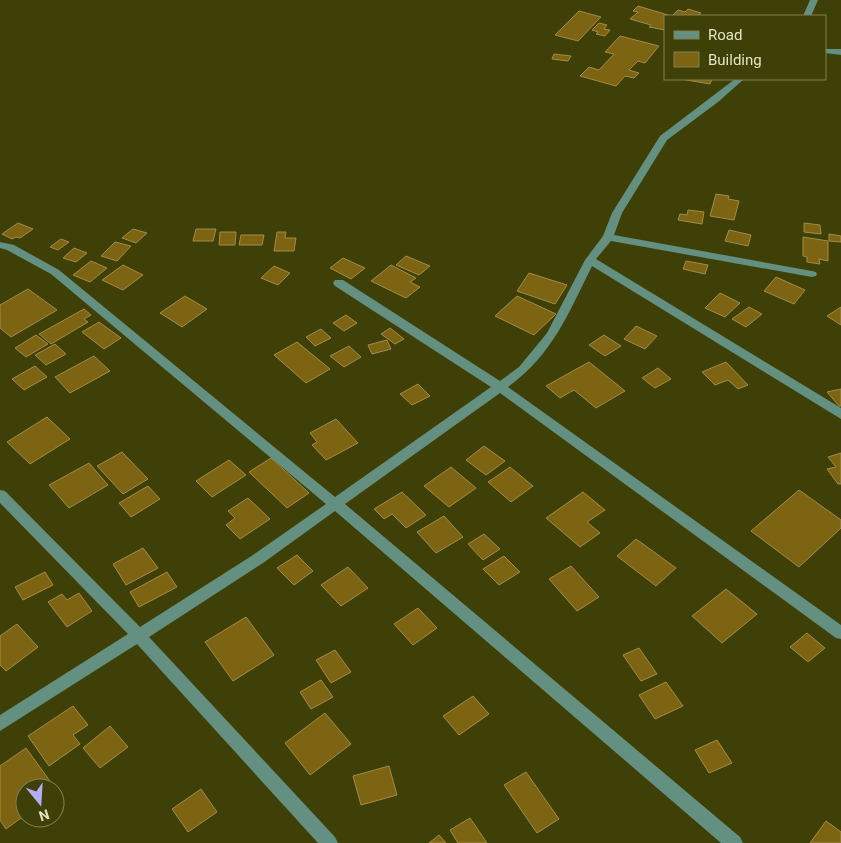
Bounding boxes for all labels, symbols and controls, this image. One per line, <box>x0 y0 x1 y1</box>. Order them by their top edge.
legend <box>664 15 826 80</box>
text: Road <box>708 26 742 44</box>
text: Building <box>708 51 762 69</box>
north arrow <box>15 778 65 828</box>
text: N <box>37 806 51 825</box>

